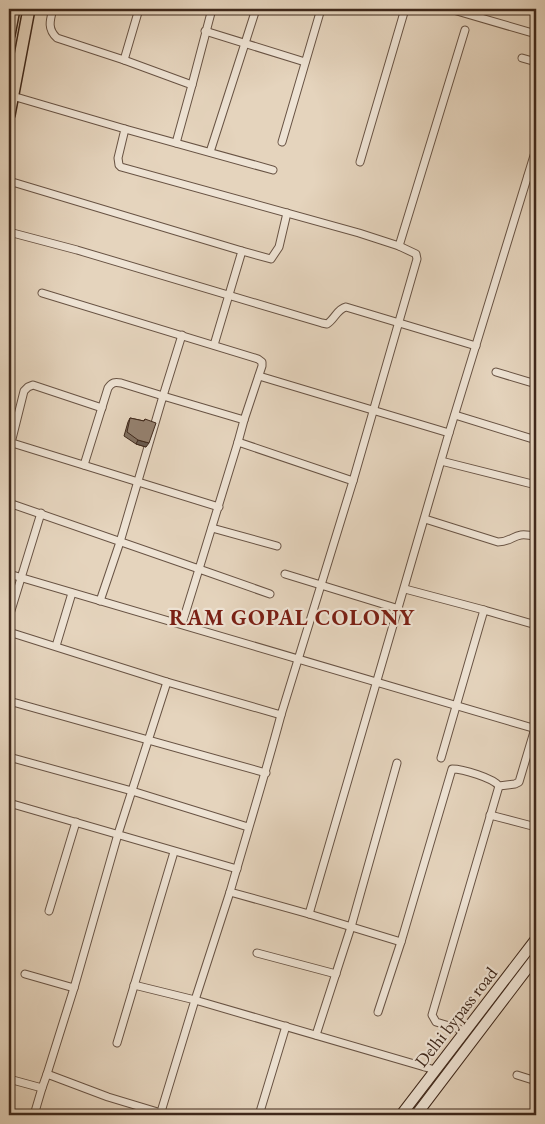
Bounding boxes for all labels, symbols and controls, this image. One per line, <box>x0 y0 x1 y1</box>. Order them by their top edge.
district label: RAM GOPAL COLONY <box>169 603 416 632</box>
street label: Delhi bypass road <box>409 961 503 1072</box>

